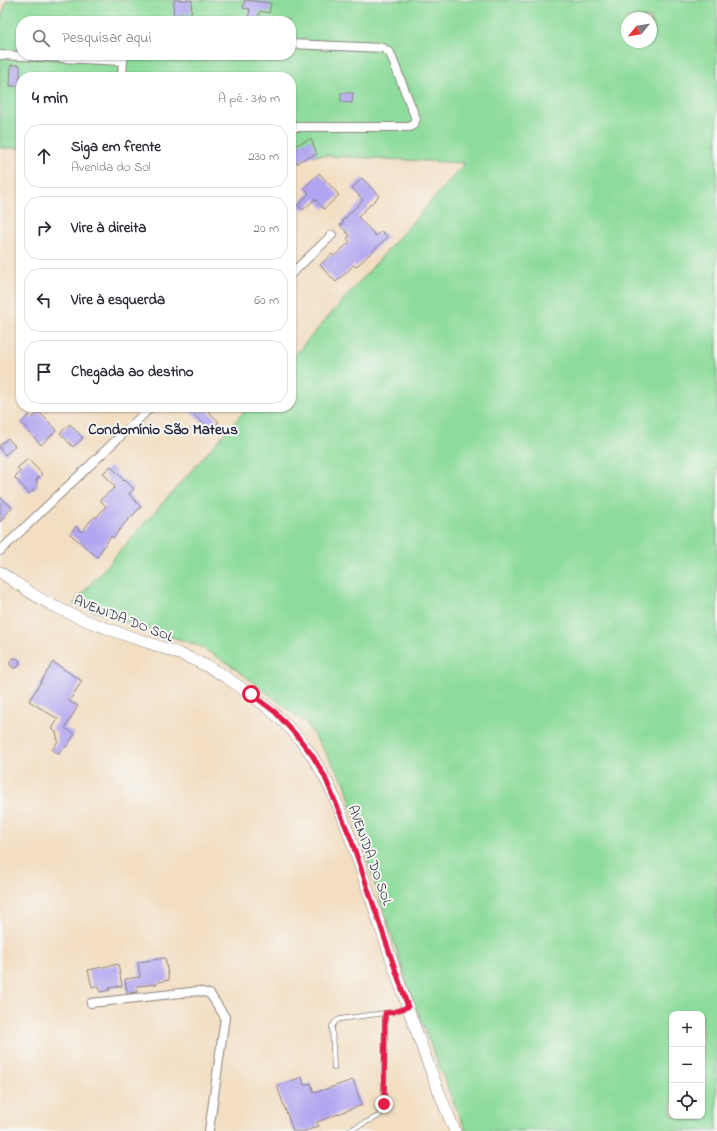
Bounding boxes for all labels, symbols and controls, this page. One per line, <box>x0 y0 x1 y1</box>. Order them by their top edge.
north arrow <box>621 12 657 48</box>
search box <box>16 16 296 60</box>
icon: search <box>30 27 52 49</box>
text: Pesquisar aqui <box>62 27 151 49</box>
text: 4 min <box>32 86 68 111</box>
text: A pé · 310 m <box>218 89 280 108</box>
text: Siga em frente <box>71 136 161 158</box>
icon: ahead <box>33 145 55 167</box>
text: 230 m <box>248 147 279 166</box>
text: Avenida do Sol <box>71 158 151 177</box>
icon: right <box>33 217 55 239</box>
text: Vire à direita <box>71 217 146 239</box>
text: 20 m <box>254 219 279 238</box>
icon: left <box>33 289 55 311</box>
text: Vire à esquerda <box>71 289 165 311</box>
text: 60 m <box>254 291 279 310</box>
icon: arrive <box>33 361 55 383</box>
text: Chegada ao destino <box>71 361 194 383</box>
district label: Condomínio São Mateus <box>88 419 238 441</box>
street label: AVENIDA DO SOL <box>71 591 177 648</box>
route start <box>242 685 260 703</box>
street label: AVENIDA DO SOL <box>342 803 398 909</box>
map controls <box>669 1011 705 1119</box>
button: + <box>669 1011 705 1047</box>
button: − <box>669 1047 705 1083</box>
button: locate <box>669 1083 705 1119</box>
route end <box>375 1095 393 1113</box>

